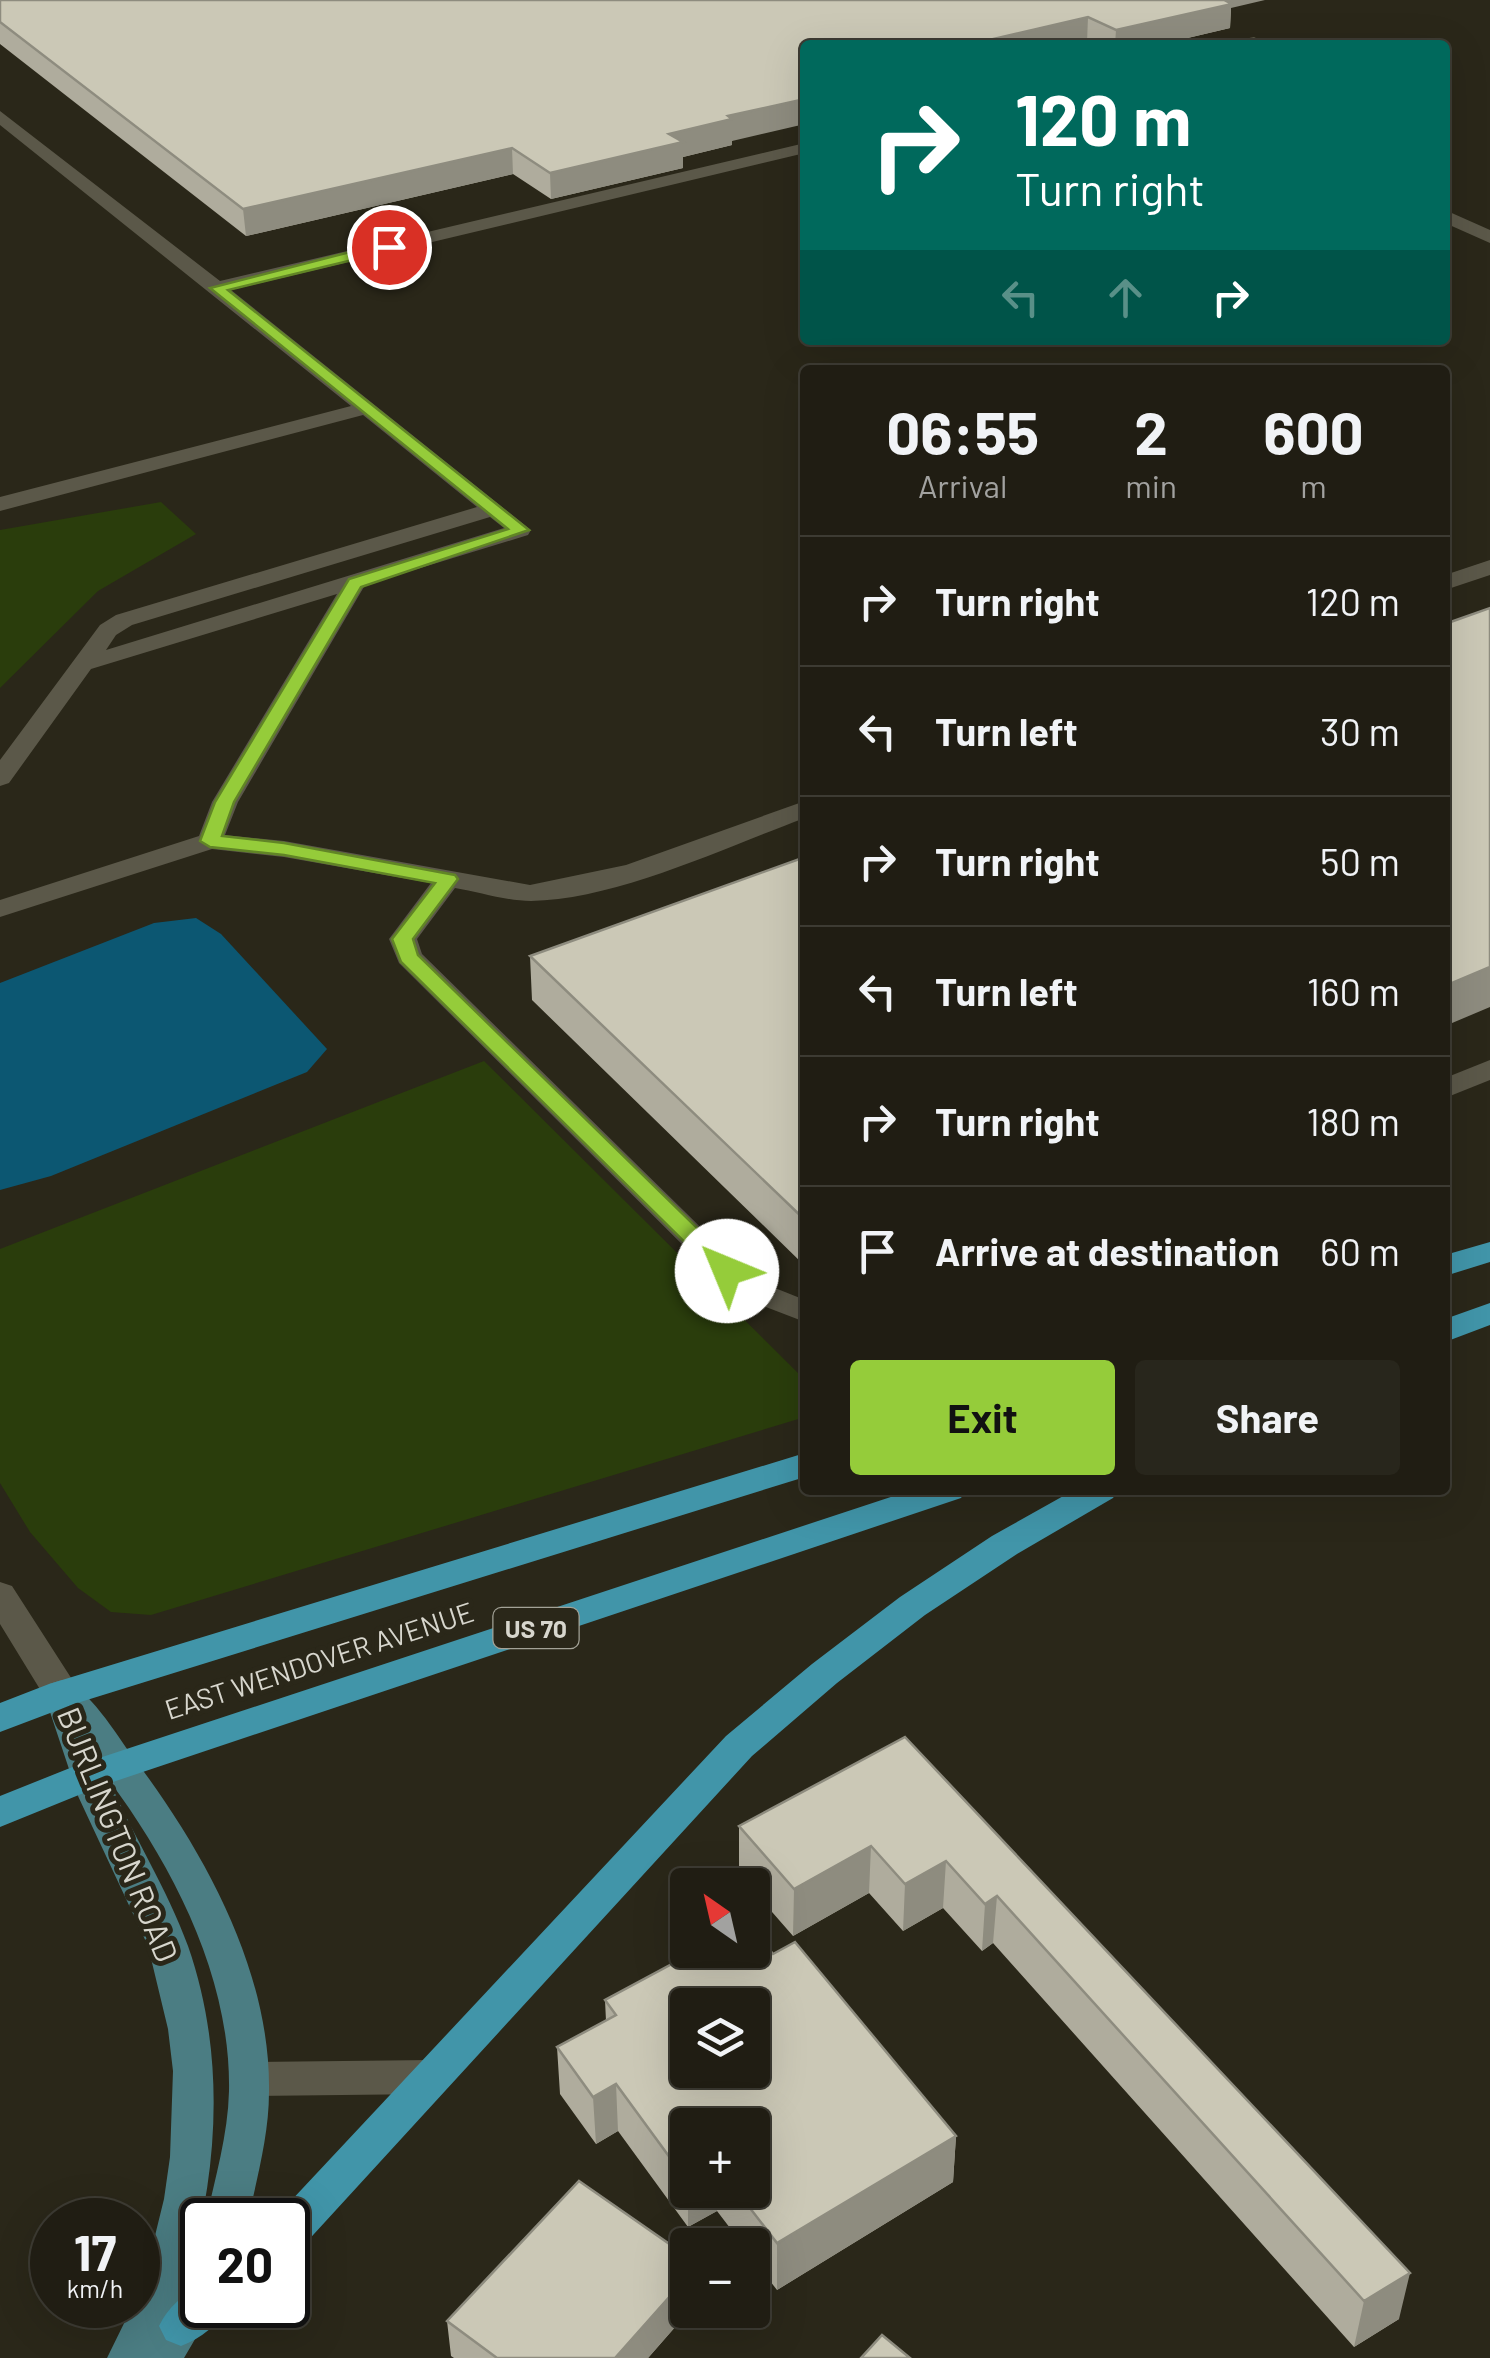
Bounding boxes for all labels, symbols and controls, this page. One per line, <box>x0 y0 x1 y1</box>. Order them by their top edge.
text: 120 m <box>1015 76 1191 160</box>
icon: right <box>850 80 980 210</box>
text: Turn right <box>1015 161 1205 215</box>
pin <box>347 205 432 290</box>
icon: arrive <box>362 220 417 275</box>
icon: left <box>993 270 1048 325</box>
icon: ahead <box>1098 270 1153 325</box>
icon: right <box>1203 270 1258 325</box>
text: 06:55 <box>886 395 1039 467</box>
text: 2 <box>1134 395 1168 467</box>
text: 600 <box>1263 395 1364 467</box>
text: Arrival <box>918 466 1007 504</box>
text: min <box>1125 466 1177 504</box>
text: m <box>1300 466 1327 504</box>
icon: right <box>850 574 905 629</box>
text: Turn right <box>935 578 1100 624</box>
text: 120 m <box>1306 578 1400 624</box>
icon: left <box>850 704 905 759</box>
text: Turn left <box>935 708 1078 754</box>
text: 30 m <box>1320 708 1400 754</box>
icon: right <box>850 834 905 889</box>
text: Turn right <box>935 838 1100 884</box>
text: 50 m <box>1320 838 1400 884</box>
icon: left <box>850 964 905 1019</box>
text: Turn left <box>935 968 1078 1014</box>
text: 160 m <box>1307 968 1400 1014</box>
icon: right <box>850 1094 905 1149</box>
text: Turn right <box>935 1098 1100 1144</box>
text: 180 m <box>1306 1098 1400 1144</box>
position arrow <box>675 1219 779 1323</box>
icon: arrive <box>850 1224 905 1279</box>
text: Arrive at destination <box>935 1228 1280 1274</box>
text: 60 m <box>1320 1228 1400 1274</box>
button: Exit <box>850 1360 1115 1475</box>
button: Share <box>1135 1360 1400 1475</box>
street label: EAST WENDOVER AVENUE <box>160 1594 478 1726</box>
road number: US 70 <box>494 1608 578 1648</box>
street label: BURLINGTON ROAD <box>51 1701 187 1967</box>
north arrow <box>670 1868 770 1968</box>
map controls <box>670 1868 770 2328</box>
button: layers <box>670 1988 770 2088</box>
button: + <box>670 2108 770 2208</box>
speed limit sign: 20 <box>180 2198 310 2328</box>
text: 17 <box>74 2221 116 2281</box>
button: − <box>670 2228 770 2328</box>
text: km/h <box>67 2273 123 2303</box>

